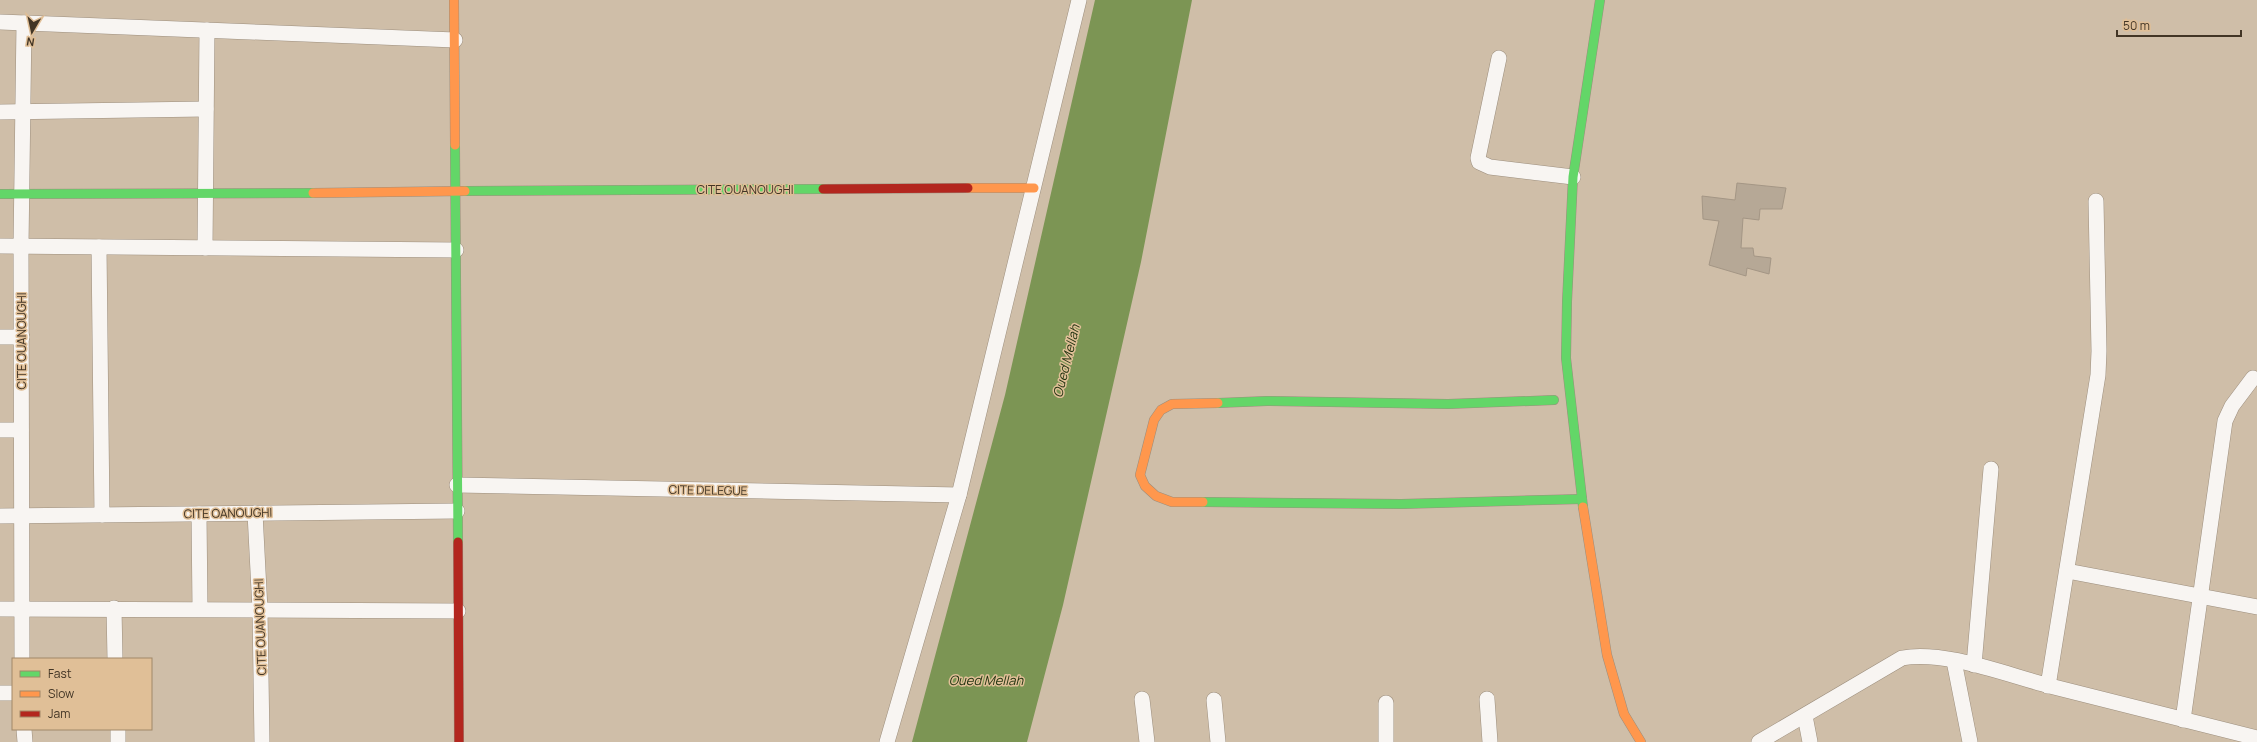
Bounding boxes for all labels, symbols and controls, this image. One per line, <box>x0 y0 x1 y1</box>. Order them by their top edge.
north arrow <box>12 12 52 52</box>
scale bar <box>2117 12 2241 38</box>
text: 50 m <box>2123 17 2150 34</box>
text: N <box>25 34 35 50</box>
street label: CITE OUANOUGHI <box>697 181 793 198</box>
street label: CITE OUANOUGHI <box>13 293 30 389</box>
water label: Oued Mellah <box>1048 321 1084 399</box>
street label: CITE DELEGUE <box>668 481 748 499</box>
street label: CITE OANOUGHI <box>184 504 272 522</box>
street label: CITE OUANOUGHI <box>250 578 270 676</box>
legend <box>12 658 152 730</box>
text: Fast <box>48 665 72 682</box>
water label: Oued Mellah <box>949 671 1025 689</box>
text: Slow <box>48 685 74 702</box>
text: Jam <box>48 705 70 722</box>

